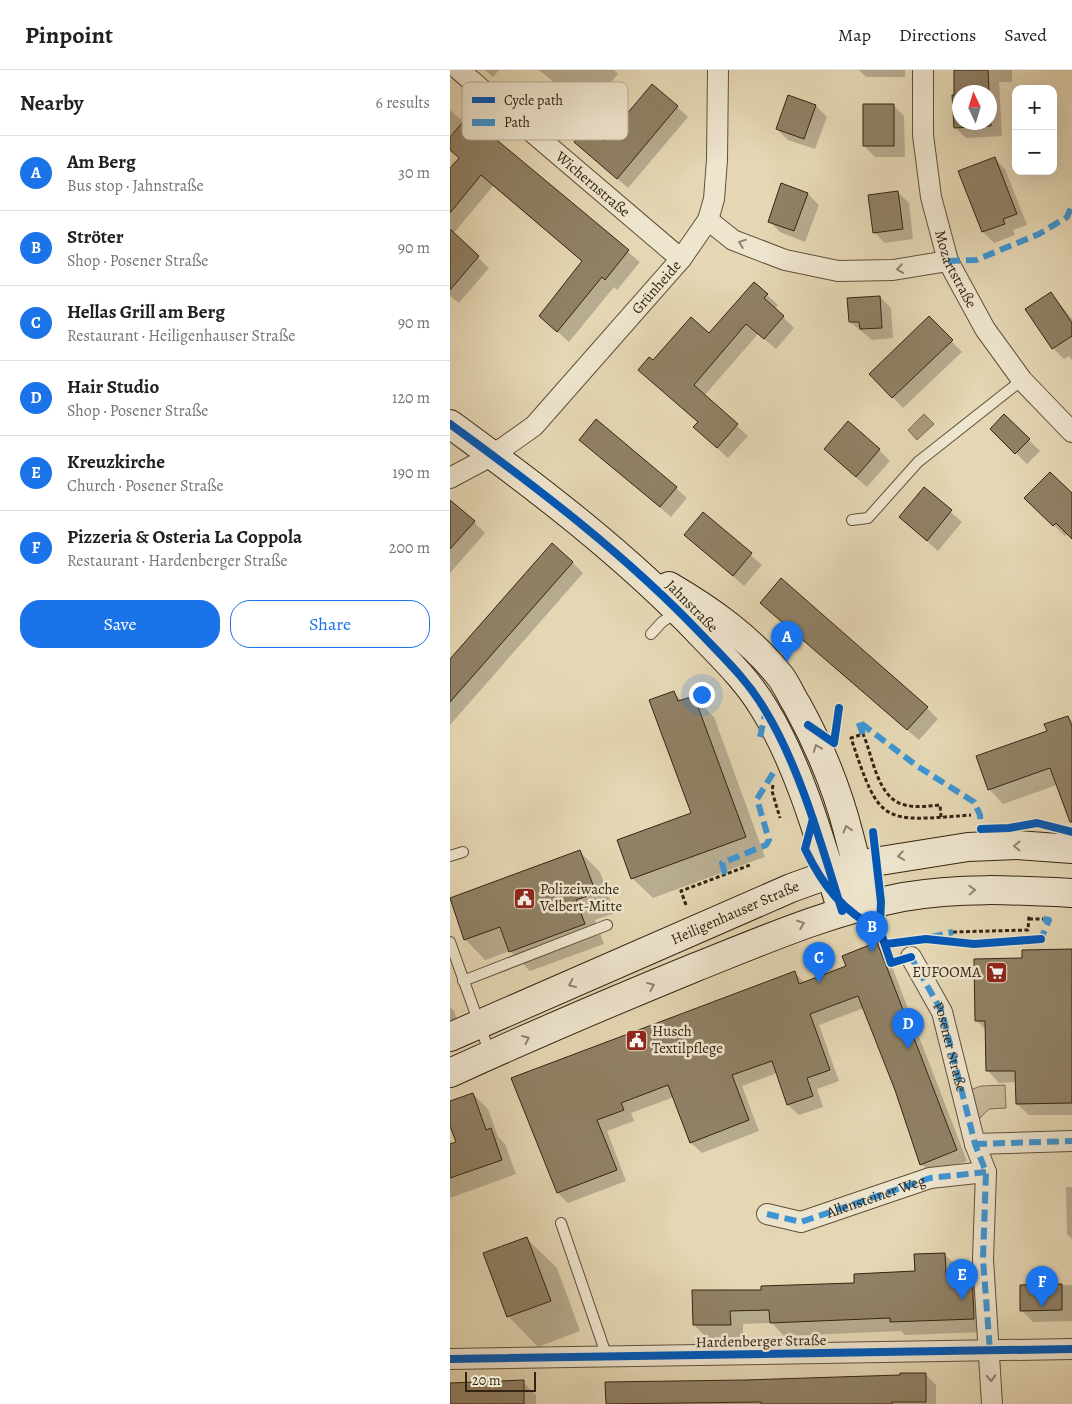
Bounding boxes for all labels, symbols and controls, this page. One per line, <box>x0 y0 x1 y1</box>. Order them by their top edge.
text: Pinpoint <box>25 19 113 51</box>
text: Map <box>838 23 871 47</box>
text: Directions <box>899 23 976 47</box>
text: Saved <box>1004 23 1047 47</box>
legend <box>462 82 628 140</box>
north arrow <box>952 85 997 130</box>
map controls <box>1012 85 1057 175</box>
button: + <box>1012 85 1057 130</box>
text: Nearby <box>20 89 83 117</box>
text: Cycle path <box>504 91 564 110</box>
text: 6 results <box>376 92 430 114</box>
text: Path <box>504 113 531 132</box>
button: − <box>1012 130 1057 175</box>
street label: Wichernstraße <box>551 146 635 222</box>
text: Am Berg <box>67 149 136 175</box>
text: A <box>31 162 41 184</box>
text: 30 m <box>398 162 430 184</box>
text: Bus stop · Jahnstraße <box>67 175 204 197</box>
text: Ströter <box>67 224 124 250</box>
street label: Mozartstraße <box>930 228 982 312</box>
text: B <box>31 237 41 259</box>
text: 90 m <box>398 237 430 259</box>
one-way arrow <box>738 239 747 249</box>
text: Shop · Posener Straße <box>67 250 209 272</box>
street label: Grünheide <box>627 256 686 318</box>
one-way arrow <box>896 263 905 273</box>
text: Hellas Grill am Berg <box>67 299 225 325</box>
text: C <box>31 312 41 334</box>
text: 90 m <box>398 312 430 334</box>
text: Restaurant · Heiligenhauser Straße <box>67 325 295 347</box>
text: Hair Studio <box>67 374 159 400</box>
text: D <box>30 387 42 409</box>
text: 120 m <box>392 387 430 409</box>
text: Shop · Posener Straße <box>67 400 209 422</box>
text: Kreuzkirche <box>67 449 165 475</box>
text: E <box>31 462 41 484</box>
text: 190 m <box>392 462 430 484</box>
text: Church · Posener Straße <box>67 475 224 497</box>
text: Pizzeria & Osteria La Coppola <box>67 524 302 550</box>
text: F <box>32 537 40 559</box>
text: 200 m <box>389 537 430 559</box>
text: Restaurant · Hardenberger Straße <box>67 550 288 572</box>
street label: Jahnstraße <box>661 575 723 637</box>
button: Save <box>20 600 220 648</box>
button: Share <box>230 600 430 648</box>
pin: A <box>771 621 803 662</box>
your location <box>689 682 715 708</box>
one-way arrow <box>813 744 823 753</box>
one-way arrow <box>842 825 852 833</box>
one-way arrow <box>1013 841 1020 851</box>
one-way arrow <box>897 851 905 861</box>
street label: Heiligenhauser Straße <box>668 876 802 949</box>
place label: Polizeiwache Velbert-Mitte <box>539 879 622 916</box>
one-way arrow <box>968 885 976 896</box>
public building icon: Polizeiwache Velbert-Mitte <box>512 886 536 910</box>
pin: B <box>856 911 888 952</box>
one-way arrow <box>797 920 805 930</box>
pin: C <box>803 942 835 983</box>
supermarket icon: EUFOOMA <box>985 960 1009 984</box>
place label: EUFOOMA <box>912 962 981 982</box>
one-way arrow <box>569 978 577 988</box>
one-way arrow <box>646 981 655 992</box>
street label: Posener Straße <box>928 998 972 1094</box>
pin: D <box>892 1008 924 1049</box>
place label: Husch Textilpflege <box>652 1021 723 1058</box>
public building icon: Husch Textilpflege <box>624 1028 648 1052</box>
one-way arrow <box>521 1034 530 1045</box>
street label: Allensteiner Weg <box>823 1170 928 1223</box>
pin: E <box>946 1259 978 1300</box>
pin: F <box>1026 1266 1058 1307</box>
street label: Hardenberger Straße <box>695 1330 827 1352</box>
scale bar <box>465 1369 536 1392</box>
text: 20 m <box>472 1371 501 1390</box>
one-way arrow <box>985 1374 996 1382</box>

